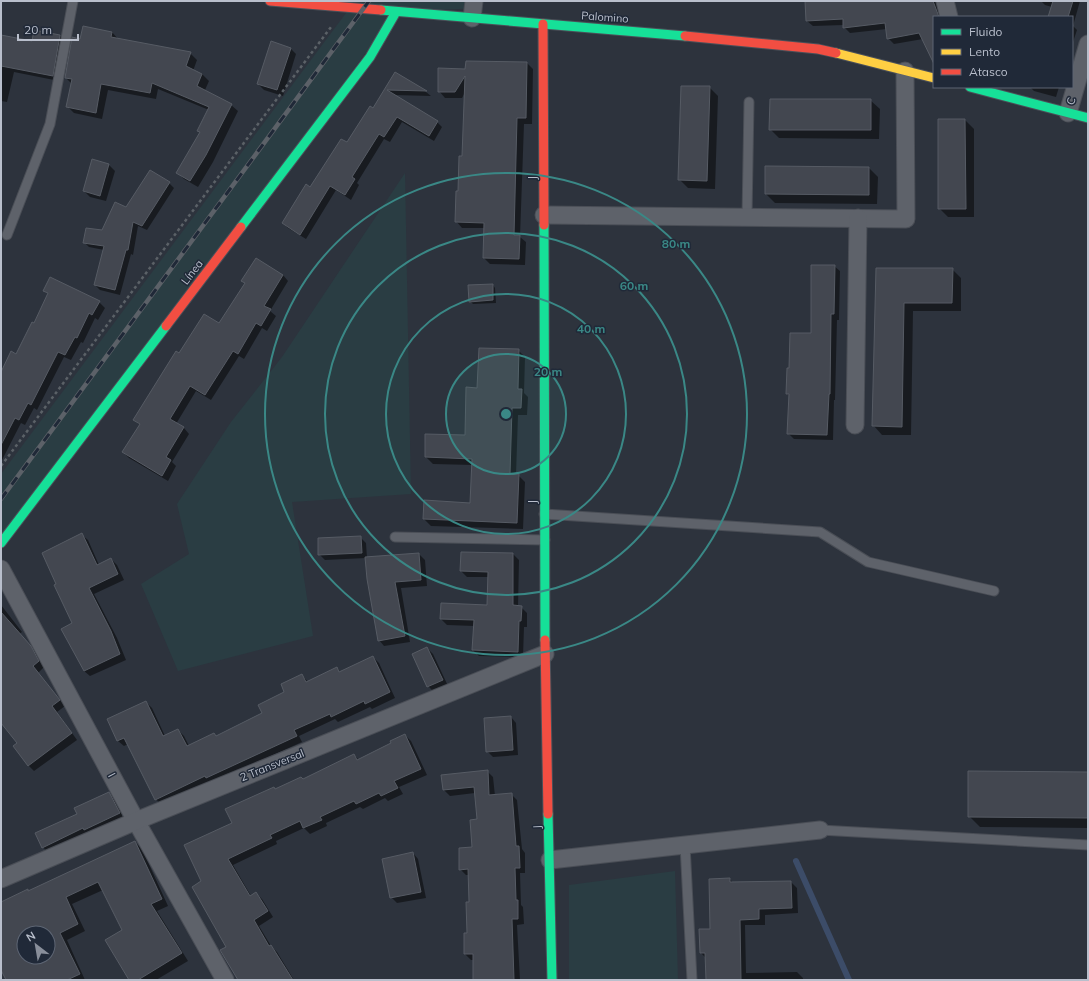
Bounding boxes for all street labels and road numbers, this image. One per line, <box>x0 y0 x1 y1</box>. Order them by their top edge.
street label: Palomino <box>581 8 629 26</box>
street label: C <box>1063 95 1079 107</box>
street label: J <box>525 176 539 180</box>
street label: Línea <box>178 257 206 287</box>
street label: J <box>525 500 539 504</box>
street label: 2 Transversal <box>238 746 306 784</box>
street label: I <box>105 770 119 780</box>
street label: J <box>530 825 544 829</box>

